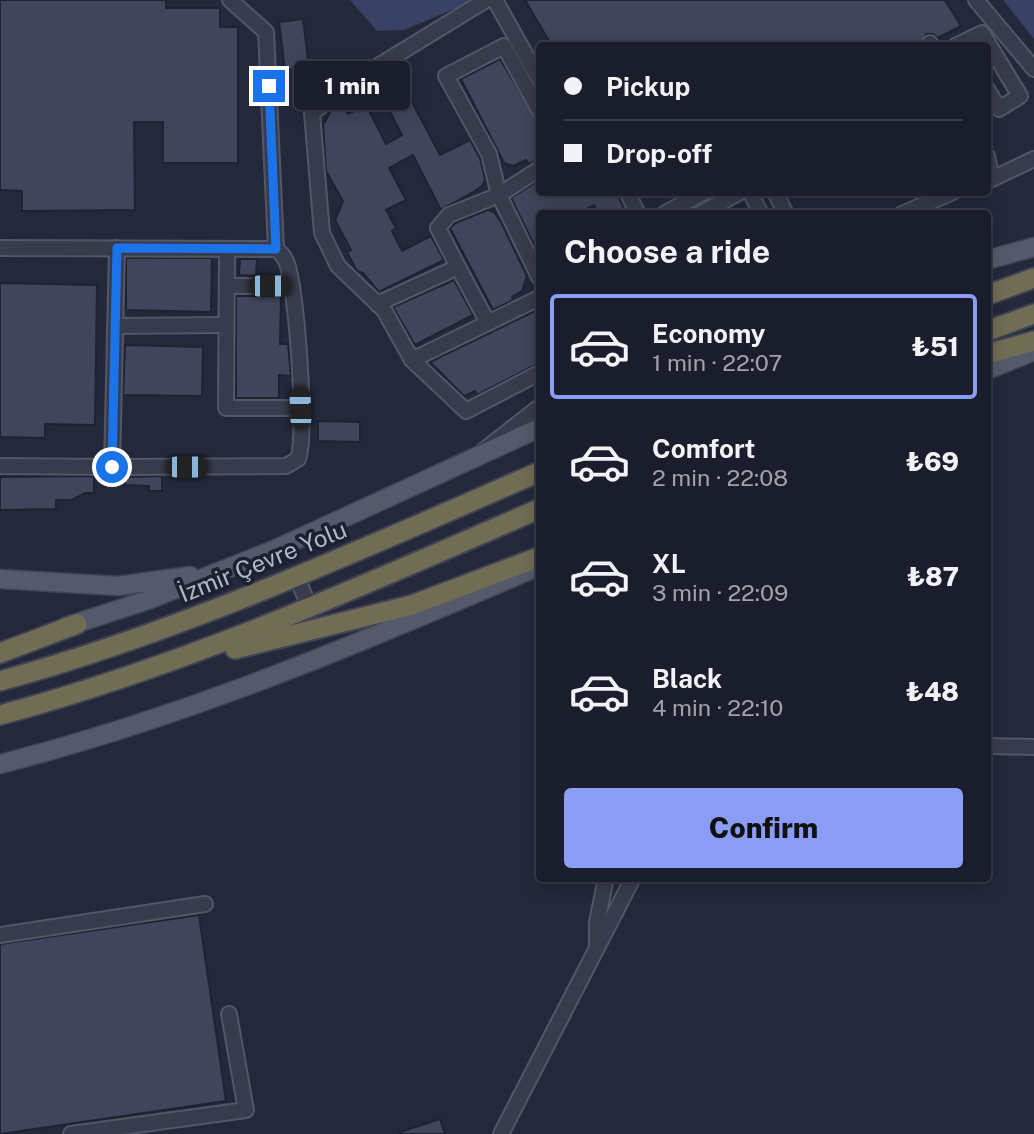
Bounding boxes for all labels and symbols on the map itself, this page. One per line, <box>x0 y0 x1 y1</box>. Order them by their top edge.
callout: 1 min <box>294 62 409 110</box>
route end <box>253 70 285 102</box>
car <box>250 276 292 297</box>
car <box>289 387 312 429</box>
route start <box>96 451 128 483</box>
car <box>167 457 209 478</box>
street label: İzmir Çevre Yolu <box>175 515 351 607</box>

